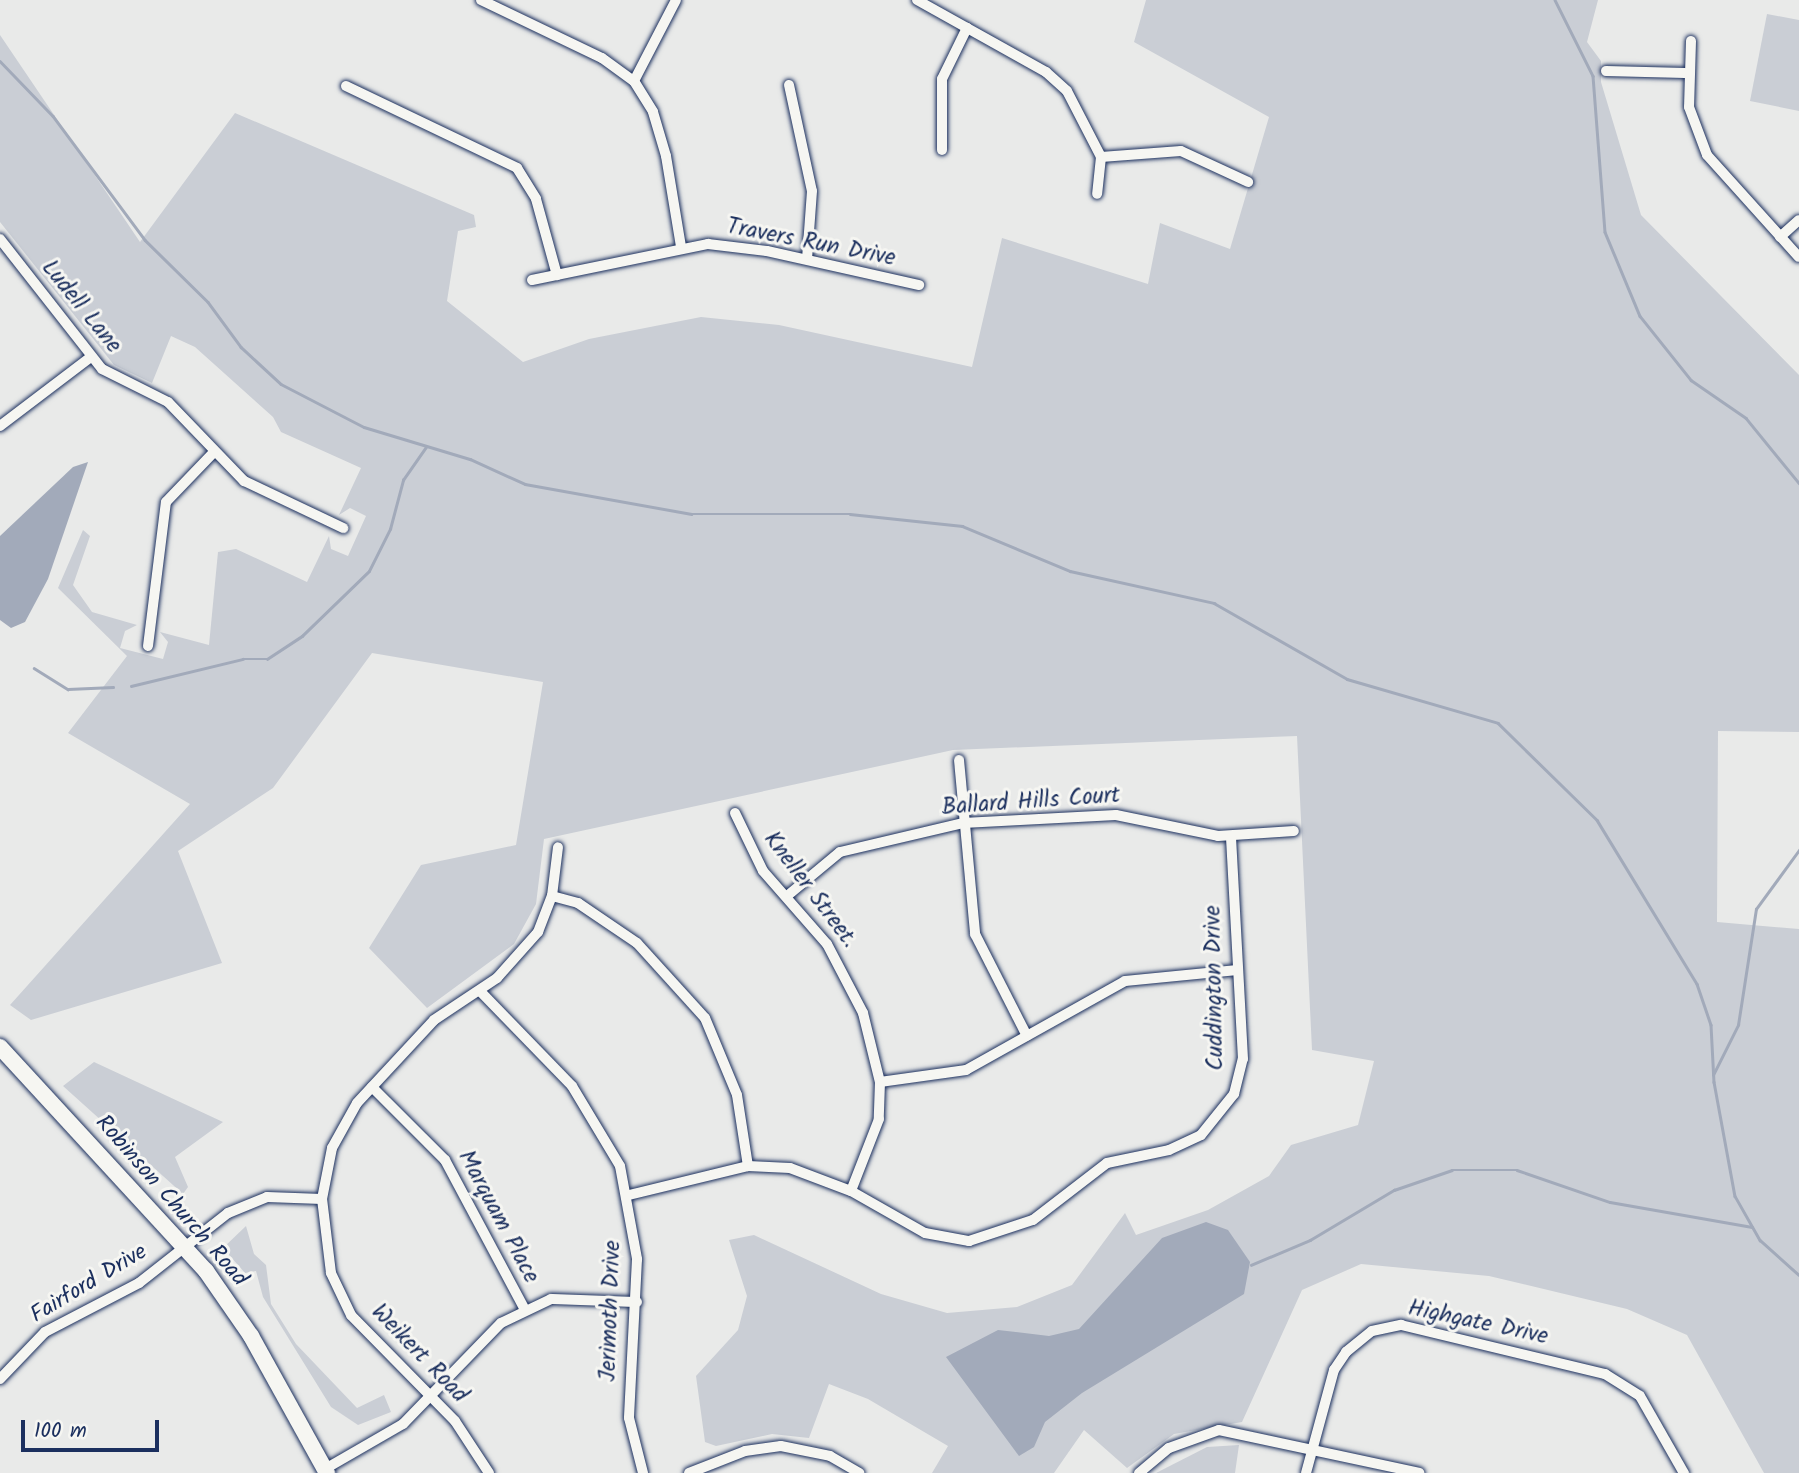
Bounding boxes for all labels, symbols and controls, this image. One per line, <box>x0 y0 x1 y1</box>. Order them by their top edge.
street label: Travers Run Drive <box>724 213 898 273</box>
street label: Ludell Lane <box>35 255 127 359</box>
street label: Ballard Hills Court <box>941 782 1121 822</box>
street label: Kneller Street. <box>757 826 863 954</box>
street label: Cuddington Drive <box>1200 905 1230 1071</box>
street label: Robinson Church Road <box>89 1110 253 1292</box>
street label: Marquam Place <box>451 1146 545 1288</box>
street label: Fairford Drive <box>26 1238 152 1330</box>
street label: Jerimoth Drive <box>595 1240 627 1382</box>
street label: Highgate Drive <box>1406 1295 1550 1351</box>
street label: Weikert Road <box>365 1299 473 1409</box>
scale bar <box>24 1406 163 1450</box>
text: 100 m <box>34 1415 87 1448</box>

